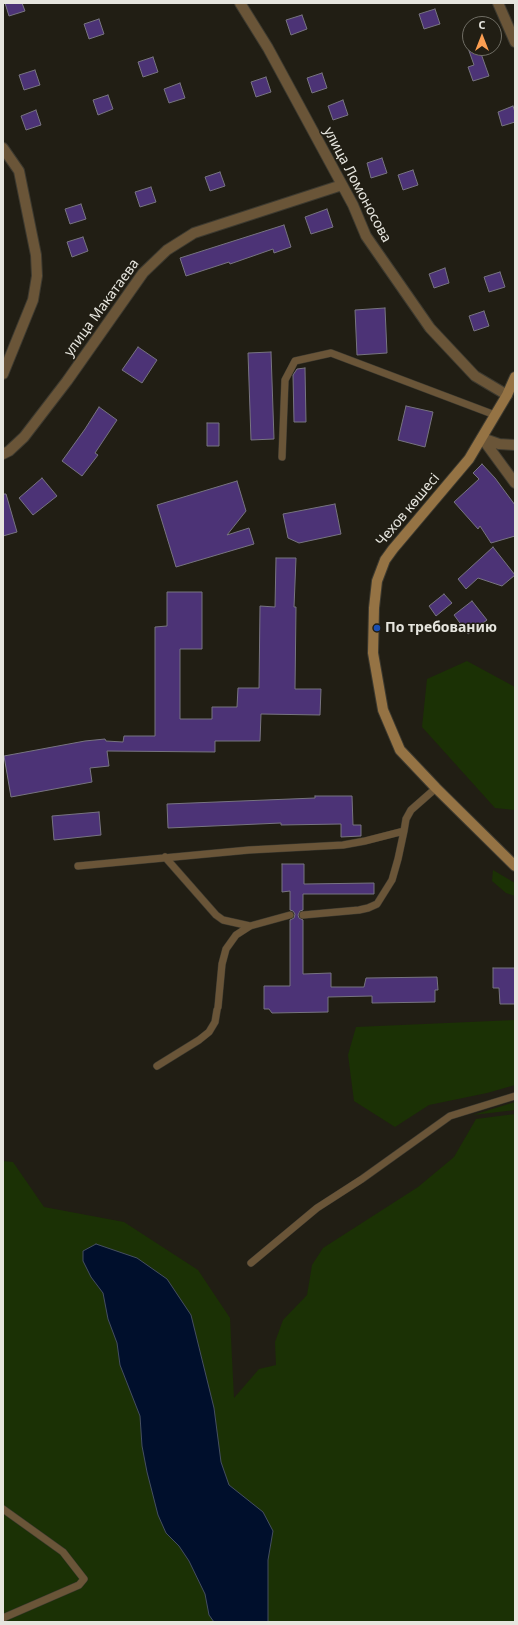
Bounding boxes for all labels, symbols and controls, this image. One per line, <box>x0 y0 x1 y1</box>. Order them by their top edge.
north arrow <box>462 16 502 56</box>
text: С <box>478 17 486 32</box>
street label: улица Ломоносова <box>320 124 394 246</box>
street label: улица Макатаева <box>61 256 143 360</box>
street label: Чехов көшесі <box>373 470 443 550</box>
place label: По требованию <box>385 620 497 636</box>
marker: По требованию <box>372 623 382 633</box>

